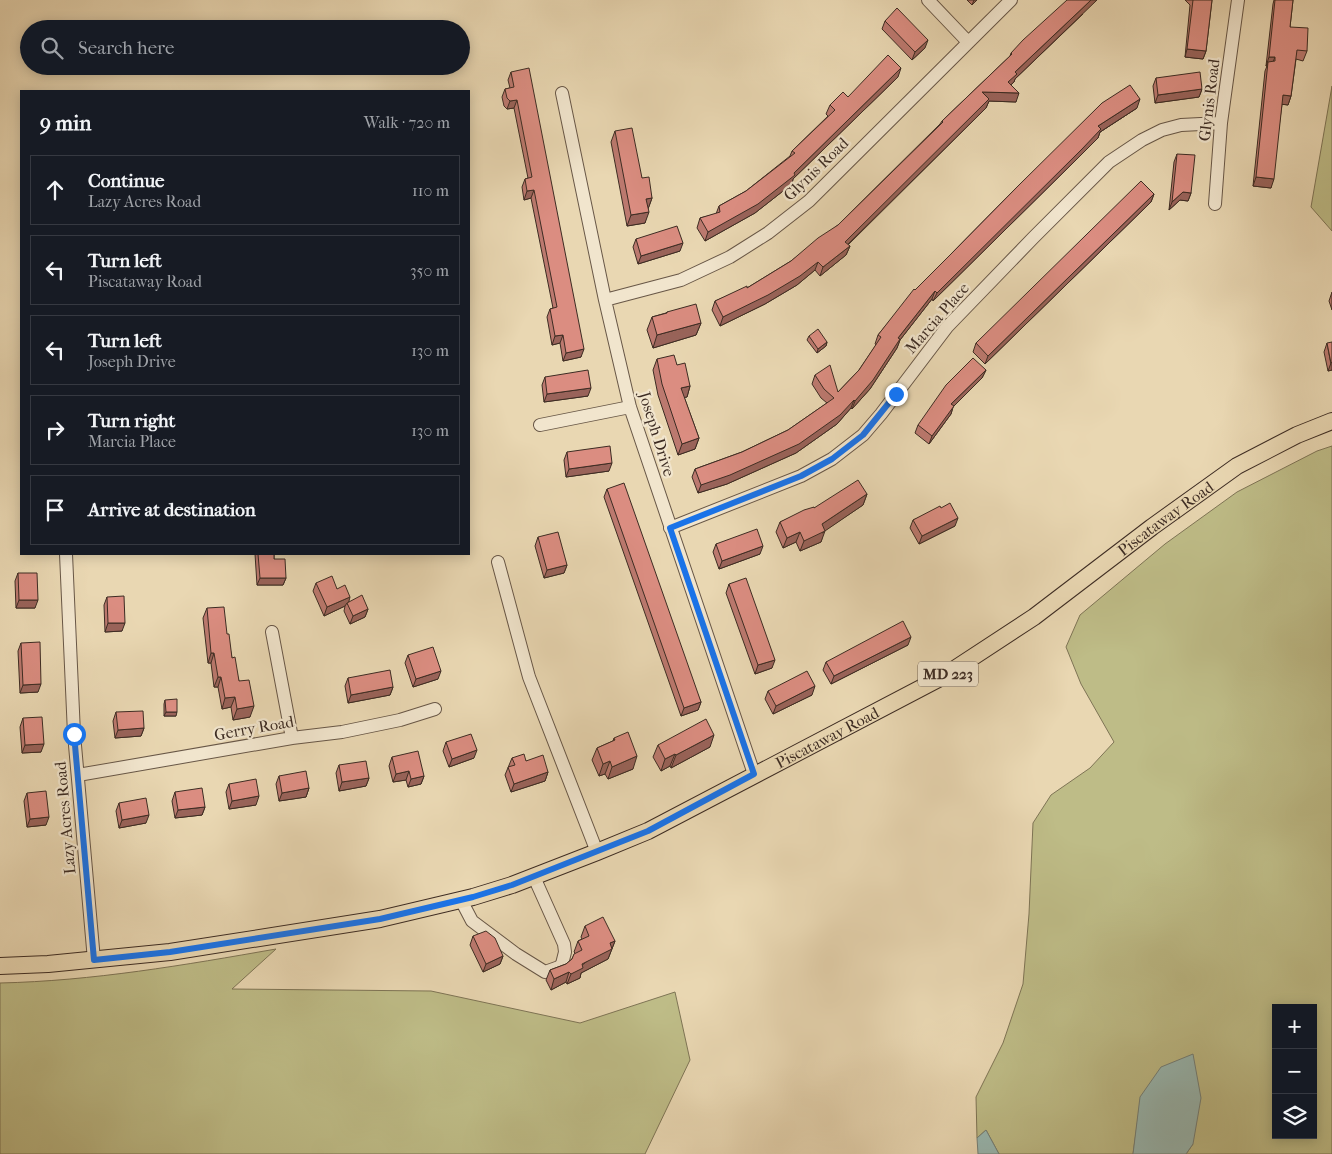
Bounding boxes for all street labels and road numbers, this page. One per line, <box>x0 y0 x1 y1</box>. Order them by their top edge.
street label: Glynis Road <box>1195 57 1224 142</box>
street label: Glynis Road <box>780 133 853 205</box>
street label: Marcia Place <box>901 279 973 357</box>
street label: Joseph Drive <box>635 387 679 479</box>
street label: Piscataway Road <box>1114 477 1217 559</box>
road number: MD 223 <box>918 662 978 686</box>
street label: Piscataway Road <box>772 702 882 772</box>
street label: Gerry Road <box>213 712 296 744</box>
street label: Lazy Acres Road <box>51 761 79 875</box>

